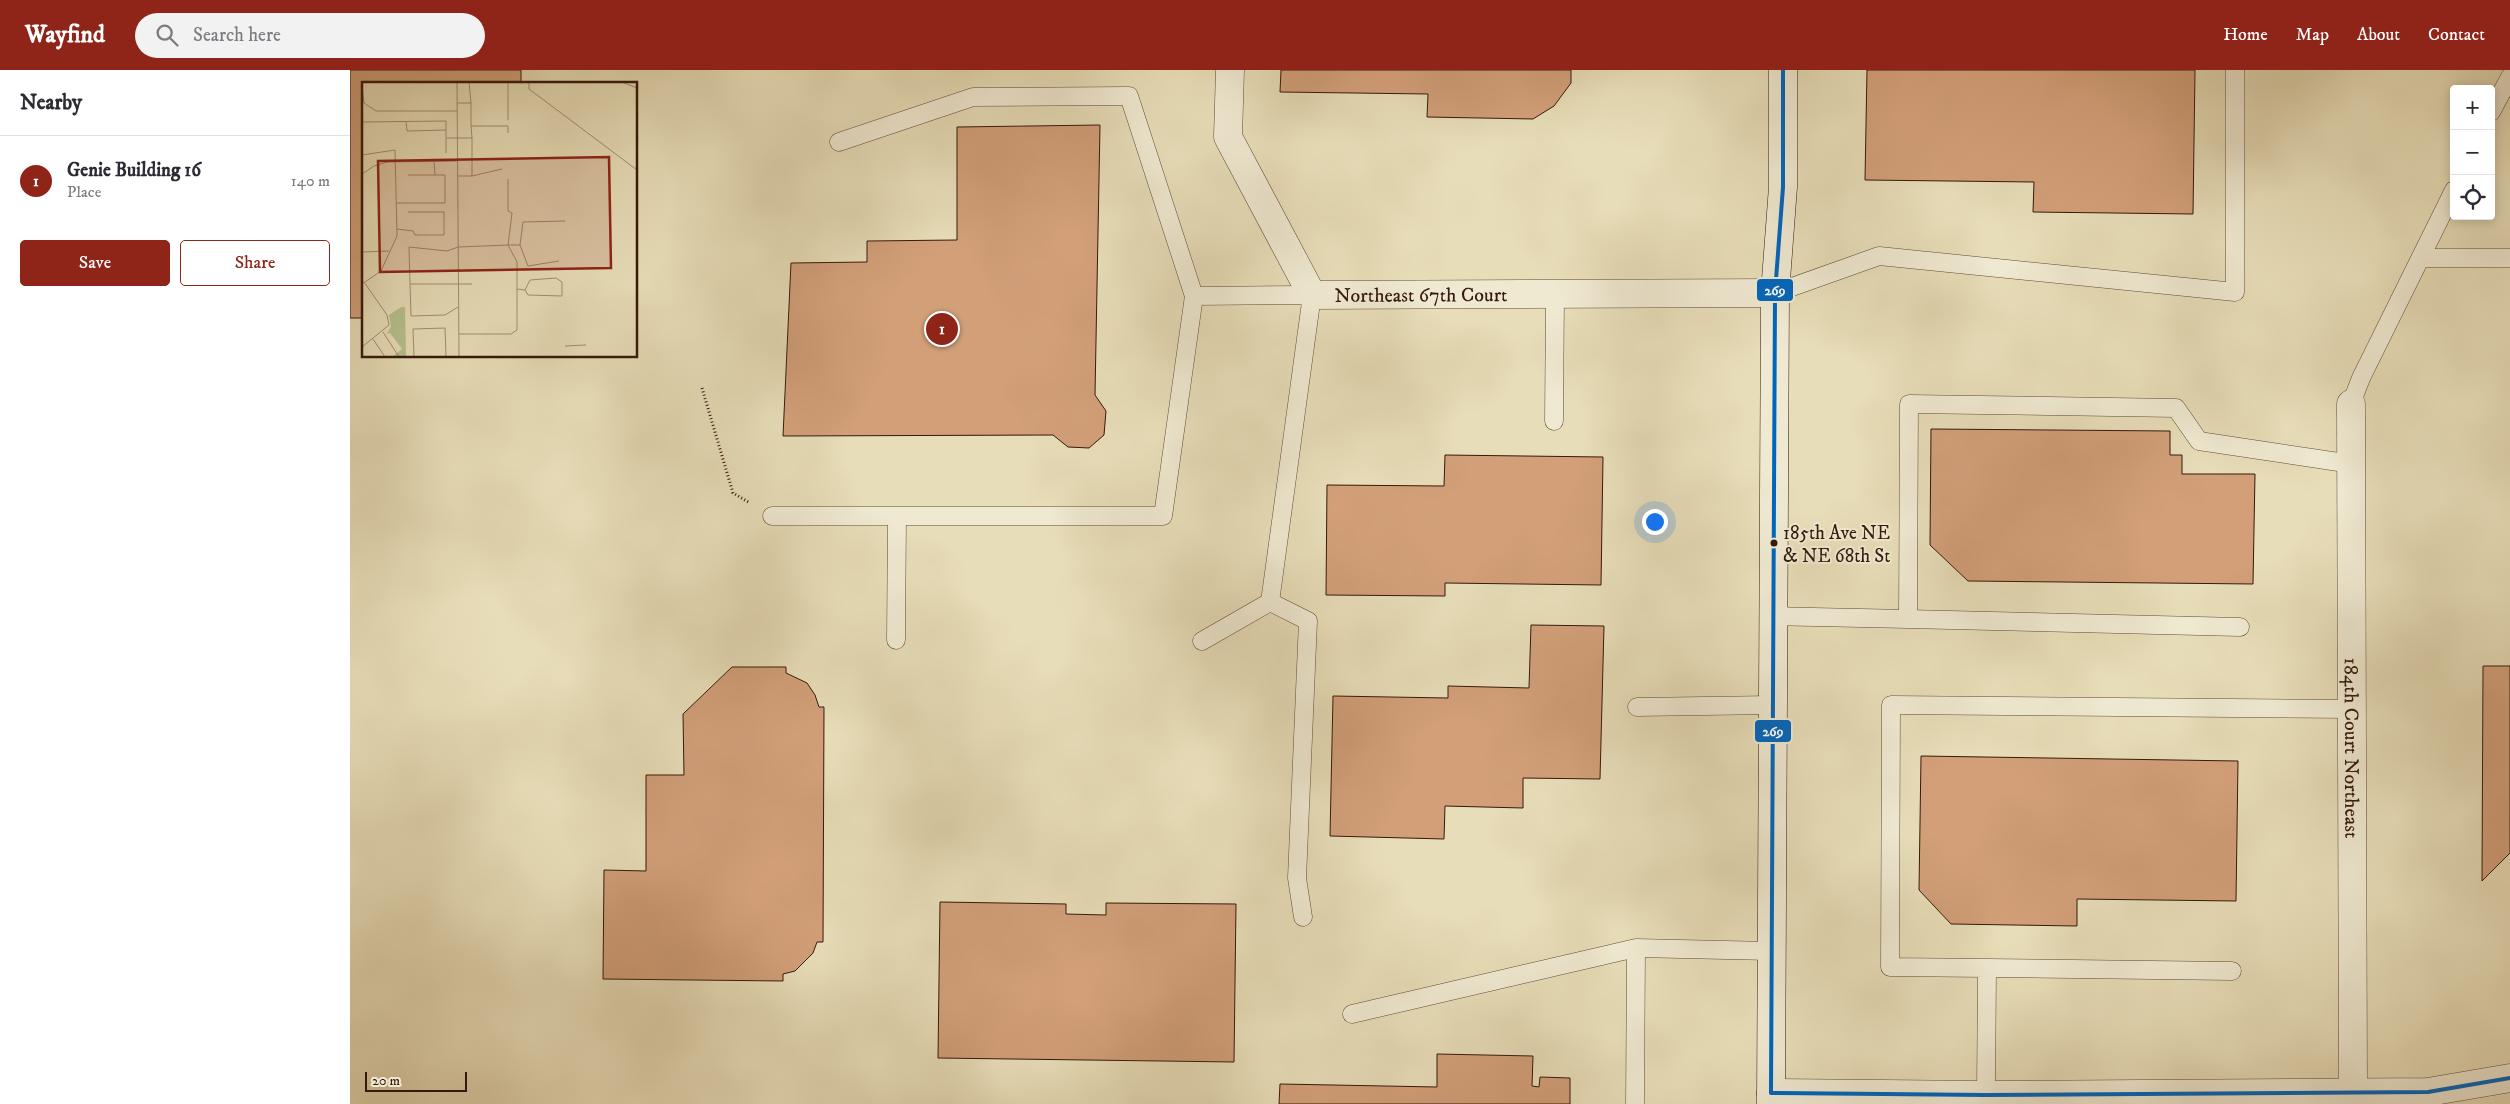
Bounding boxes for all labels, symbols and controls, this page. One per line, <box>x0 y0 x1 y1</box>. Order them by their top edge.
search box <box>135 13 485 58</box>
text: Wayfind <box>25 20 105 50</box>
icon: search <box>153 21 181 49</box>
text: Search here <box>193 24 281 47</box>
text: Home <box>2223 24 2268 46</box>
text: Map <box>2296 24 2329 46</box>
text: About <box>2357 24 2400 46</box>
text: Contact <box>2428 24 2485 46</box>
inset map <box>362 82 638 358</box>
map controls <box>2450 85 2495 220</box>
button: + <box>2450 85 2495 130</box>
text: Nearby <box>20 90 82 116</box>
button: − <box>2450 130 2495 175</box>
text: Genie Building 16 <box>67 159 201 182</box>
text: 1 <box>33 171 39 191</box>
text: 140 m <box>291 171 330 191</box>
button: locate <box>2450 175 2495 220</box>
text: Place <box>67 182 101 202</box>
button: Save <box>20 240 170 286</box>
button: Share <box>180 240 330 286</box>
line badge: 269 <box>1756 278 1794 302</box>
text: 269 <box>1764 282 1786 300</box>
street label: Northeast 67th Court <box>1335 283 1508 309</box>
pin: 1 <box>926 310 958 348</box>
your location <box>1642 509 1668 535</box>
place label: 185th Ave NE & NE 68th St <box>1783 522 1890 568</box>
marker: 185th Ave NE & NE 68th St <box>1769 538 1779 548</box>
street label: 184th Court Northeast <box>2338 658 2363 838</box>
line badge: 269 <box>1754 719 1792 743</box>
text: 269 <box>1762 723 1784 741</box>
scale bar <box>365 1069 468 1092</box>
text: 20 m <box>372 1072 400 1090</box>

